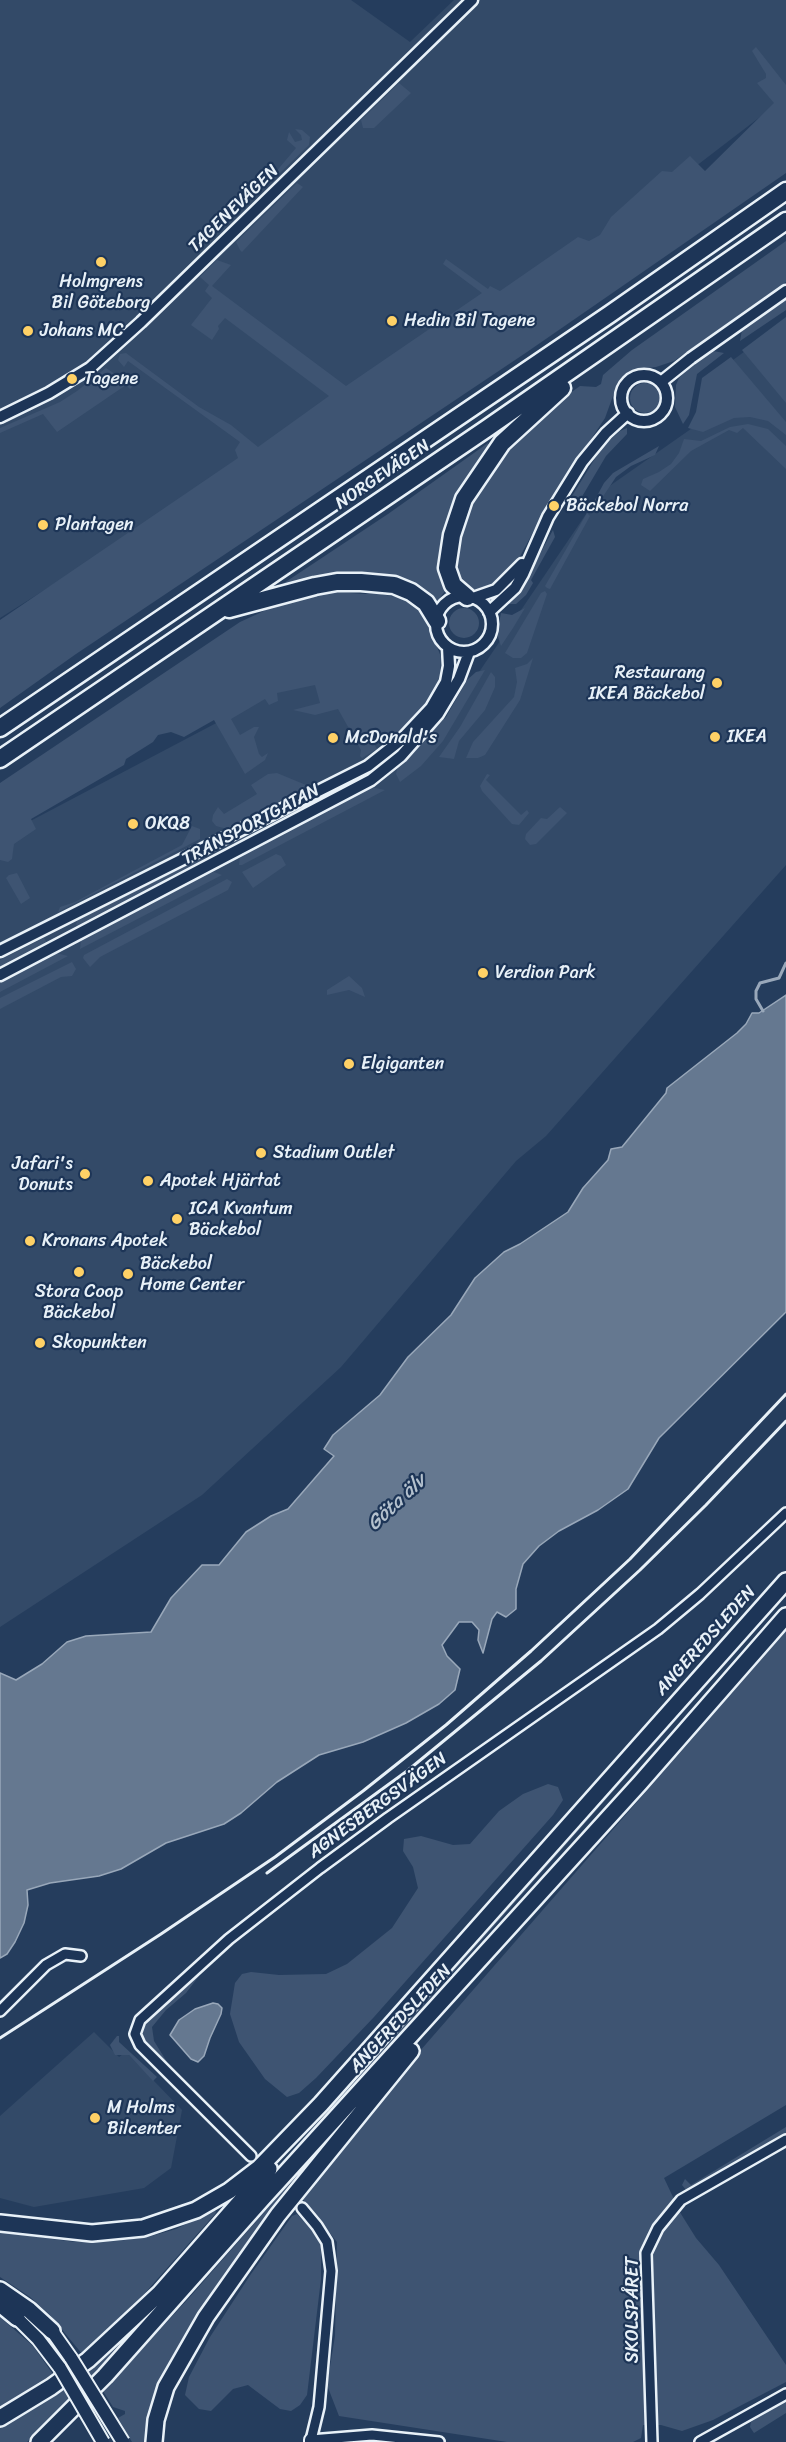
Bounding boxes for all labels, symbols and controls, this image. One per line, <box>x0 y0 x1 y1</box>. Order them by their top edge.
street label: TAGENEVÄGEN <box>184 161 284 257</box>
marker: Holmgrens Bil Göteborg <box>94 255 108 269</box>
place label: Holmgrens Bil Göteborg <box>52 271 150 314</box>
place label: Hedin Bil Tagene <box>404 310 535 332</box>
marker: Hedin Bil Tagene <box>385 314 399 328</box>
place label: Johans MC <box>40 320 124 342</box>
marker: Johans MC <box>21 324 35 338</box>
place label: Tagene <box>84 368 138 390</box>
marker: Tagene <box>65 372 79 386</box>
street label: NORGEVÄGEN <box>331 435 435 515</box>
place label: Bäckebol Norra <box>566 495 688 517</box>
marker: Bäckebol Norra <box>547 499 561 513</box>
place label: Plantagen <box>55 514 134 536</box>
marker: Plantagen <box>36 518 50 532</box>
place label: Restaurang IKEA Bäckebol <box>588 662 705 704</box>
marker: Restaurang IKEA Bäckebol <box>710 676 724 690</box>
place label: IKEA <box>727 726 767 748</box>
place label: McDonald's <box>345 727 437 749</box>
marker: IKEA <box>708 730 722 744</box>
marker: McDonald's <box>326 731 340 745</box>
street label: TRANSPORTGATAN <box>179 780 323 870</box>
place label: OKQ8 <box>145 813 190 835</box>
marker: OKQ8 <box>126 817 140 831</box>
place label: Verdion Park <box>495 962 596 984</box>
marker: Verdion Park <box>476 966 490 980</box>
place label: Elgiganten <box>361 1053 444 1075</box>
marker: Elgiganten <box>342 1057 356 1071</box>
place label: Stadium Outlet <box>273 1142 395 1164</box>
marker: Stadium Outlet <box>254 1146 268 1160</box>
place label: Jafari's Donuts <box>12 1153 73 1196</box>
marker: Jafari's Donuts <box>78 1167 92 1181</box>
place label: Apotek Hjärtat <box>160 1170 281 1192</box>
marker: Apotek Hjärtat <box>141 1174 155 1188</box>
place label: ICA Kvantum Bäckebol <box>189 1198 293 1240</box>
marker: ICA Kvantum Bäckebol <box>170 1212 184 1226</box>
place label: Kronans Apotek <box>42 1230 168 1252</box>
marker: Kronans Apotek <box>23 1234 37 1248</box>
place label: Bäckebol Home Center <box>140 1253 244 1296</box>
marker: Stora Coop Bäckebol <box>72 1265 86 1279</box>
marker: Bäckebol Home Center <box>121 1267 135 1281</box>
place label: Stora Coop Bäckebol <box>35 1281 123 1324</box>
place label: Skopunkten <box>52 1332 147 1354</box>
marker: Skopunkten <box>33 1336 47 1350</box>
water label: Göta älv <box>363 1470 431 1536</box>
street label: ANGEREDSLEDEN <box>651 1582 761 1700</box>
street label: AGNESBERGSVÄGEN <box>304 1748 452 1864</box>
street label: ANGEREDSLEDEN <box>345 1960 457 2078</box>
place label: M Holms Bilcenter <box>107 2097 180 2140</box>
marker: M Holms Bilcenter <box>88 2111 102 2125</box>
street label: SKOLSPÅRET <box>622 2257 644 2363</box>

